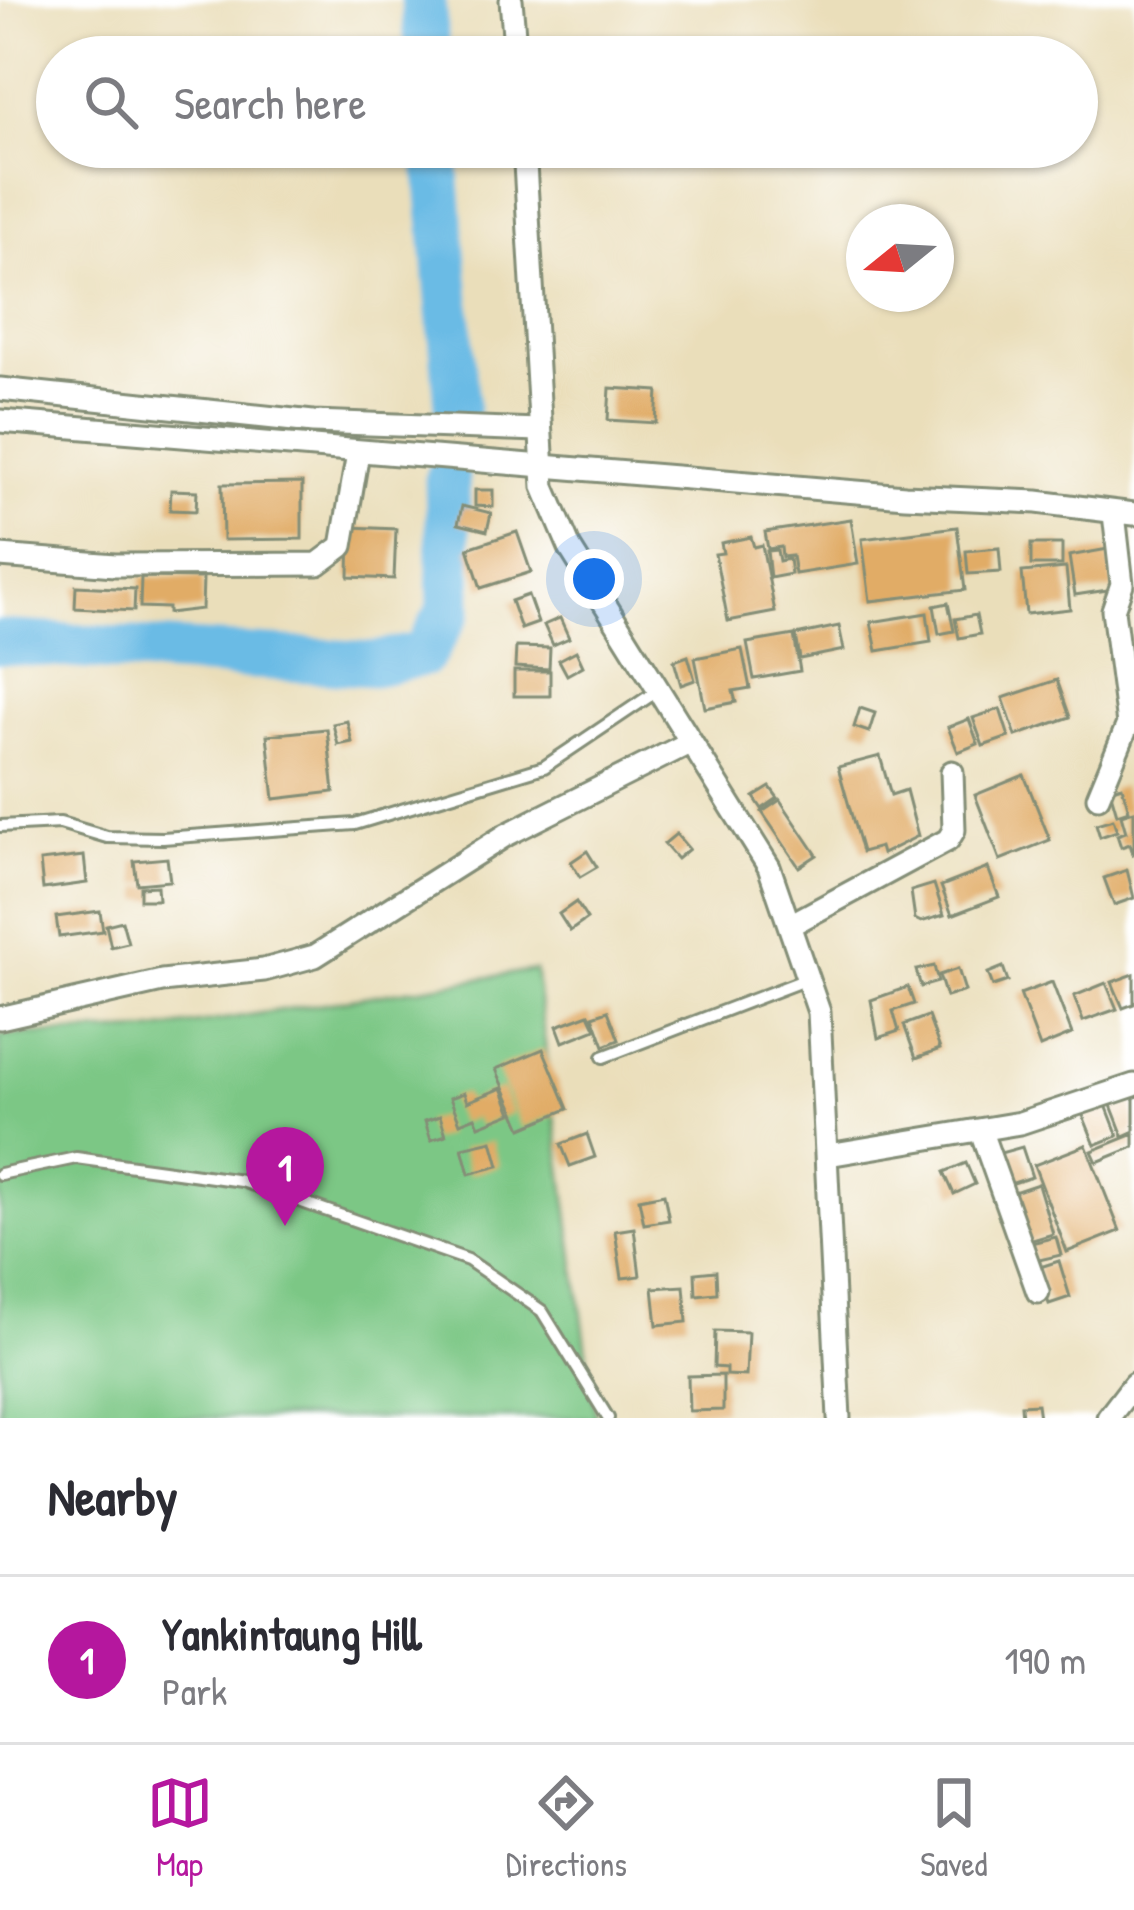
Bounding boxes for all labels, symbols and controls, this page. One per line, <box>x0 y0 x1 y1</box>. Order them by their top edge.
search box <box>36 36 1098 168</box>
icon: search <box>78 69 144 135</box>
text: Search here <box>174 72 366 133</box>
north arrow <box>846 204 954 312</box>
your location <box>564 549 624 609</box>
pin: 1 <box>246 1127 324 1226</box>
text: Nearby <box>48 1462 178 1531</box>
text: Yankintaung Hill <box>162 1603 421 1664</box>
text: 1 <box>80 1633 94 1686</box>
text: 190 m <box>1005 1633 1086 1686</box>
text: Park <box>162 1664 227 1717</box>
tab: Map <box>147 1770 213 1886</box>
tab: Directions <box>506 1770 627 1886</box>
tab: Saved <box>920 1770 987 1886</box>

